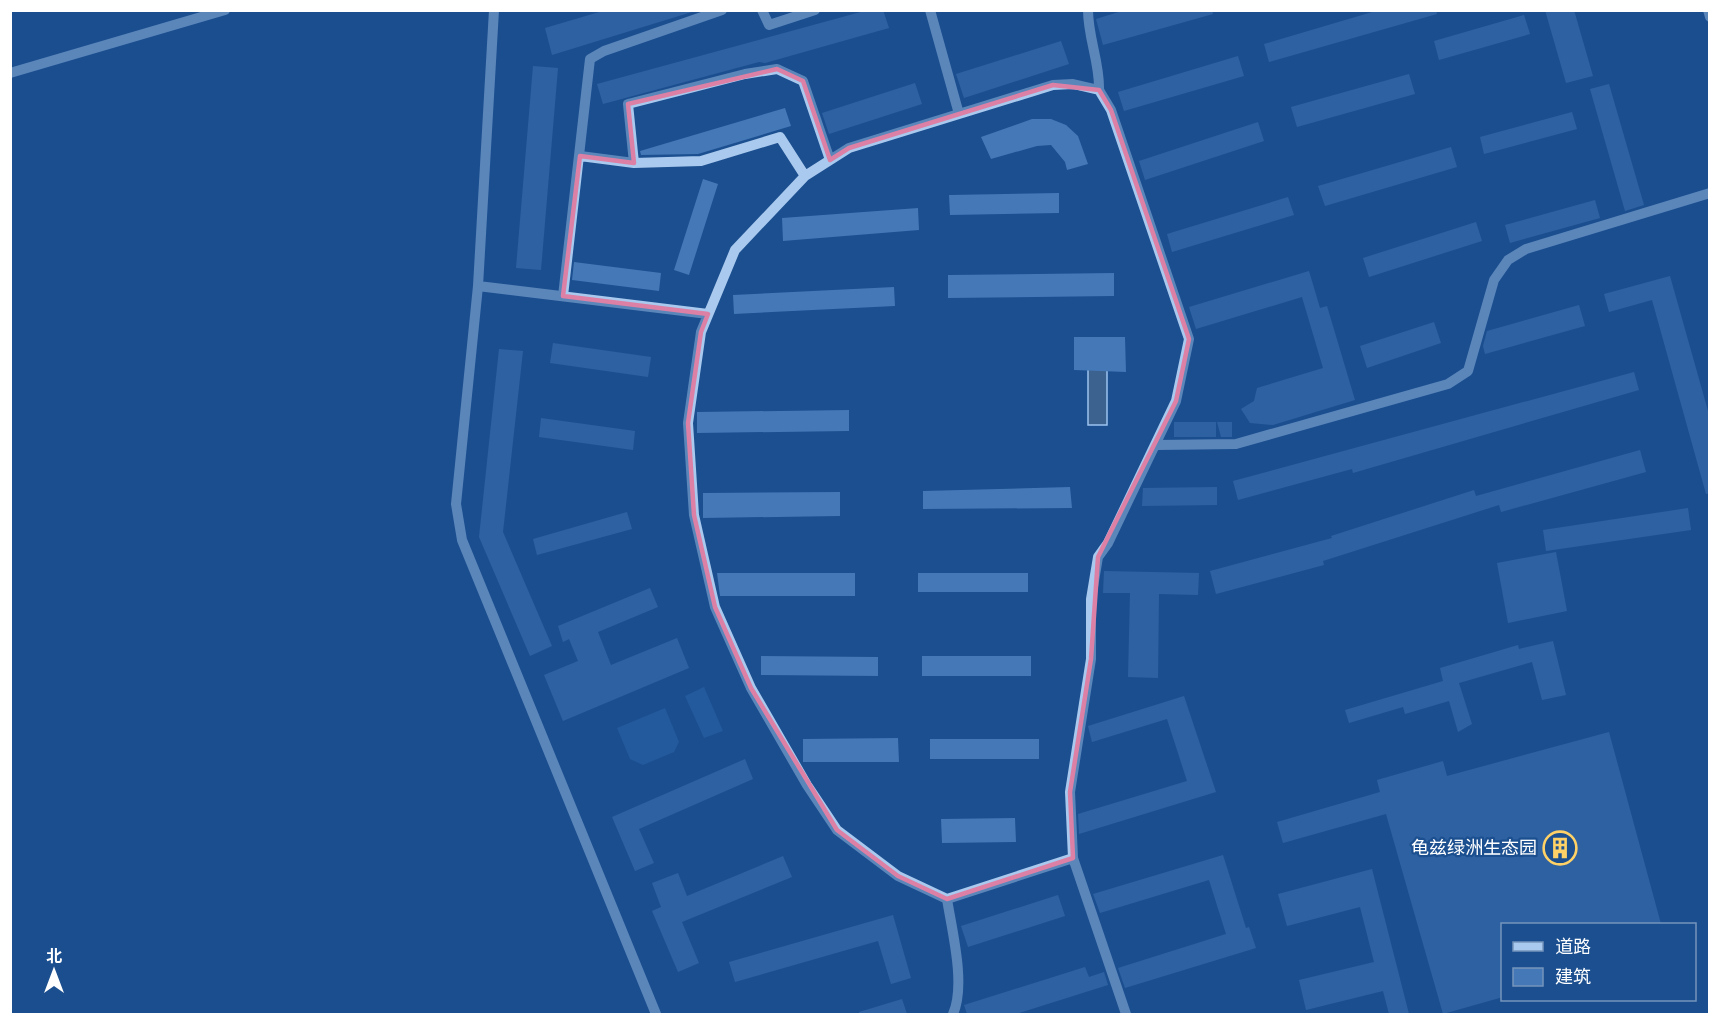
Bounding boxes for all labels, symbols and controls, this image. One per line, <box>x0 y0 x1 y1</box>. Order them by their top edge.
building icon: 龟兹绿洲生态园 <box>1542 830 1578 866</box>
place label: 龟兹绿洲生态园 <box>1411 838 1537 859</box>
legend <box>1501 923 1696 1001</box>
text: 道路 <box>1555 937 1591 958</box>
north arrow <box>24 941 84 1001</box>
text: 北 <box>46 948 62 967</box>
text: 建筑 <box>1555 967 1591 988</box>

